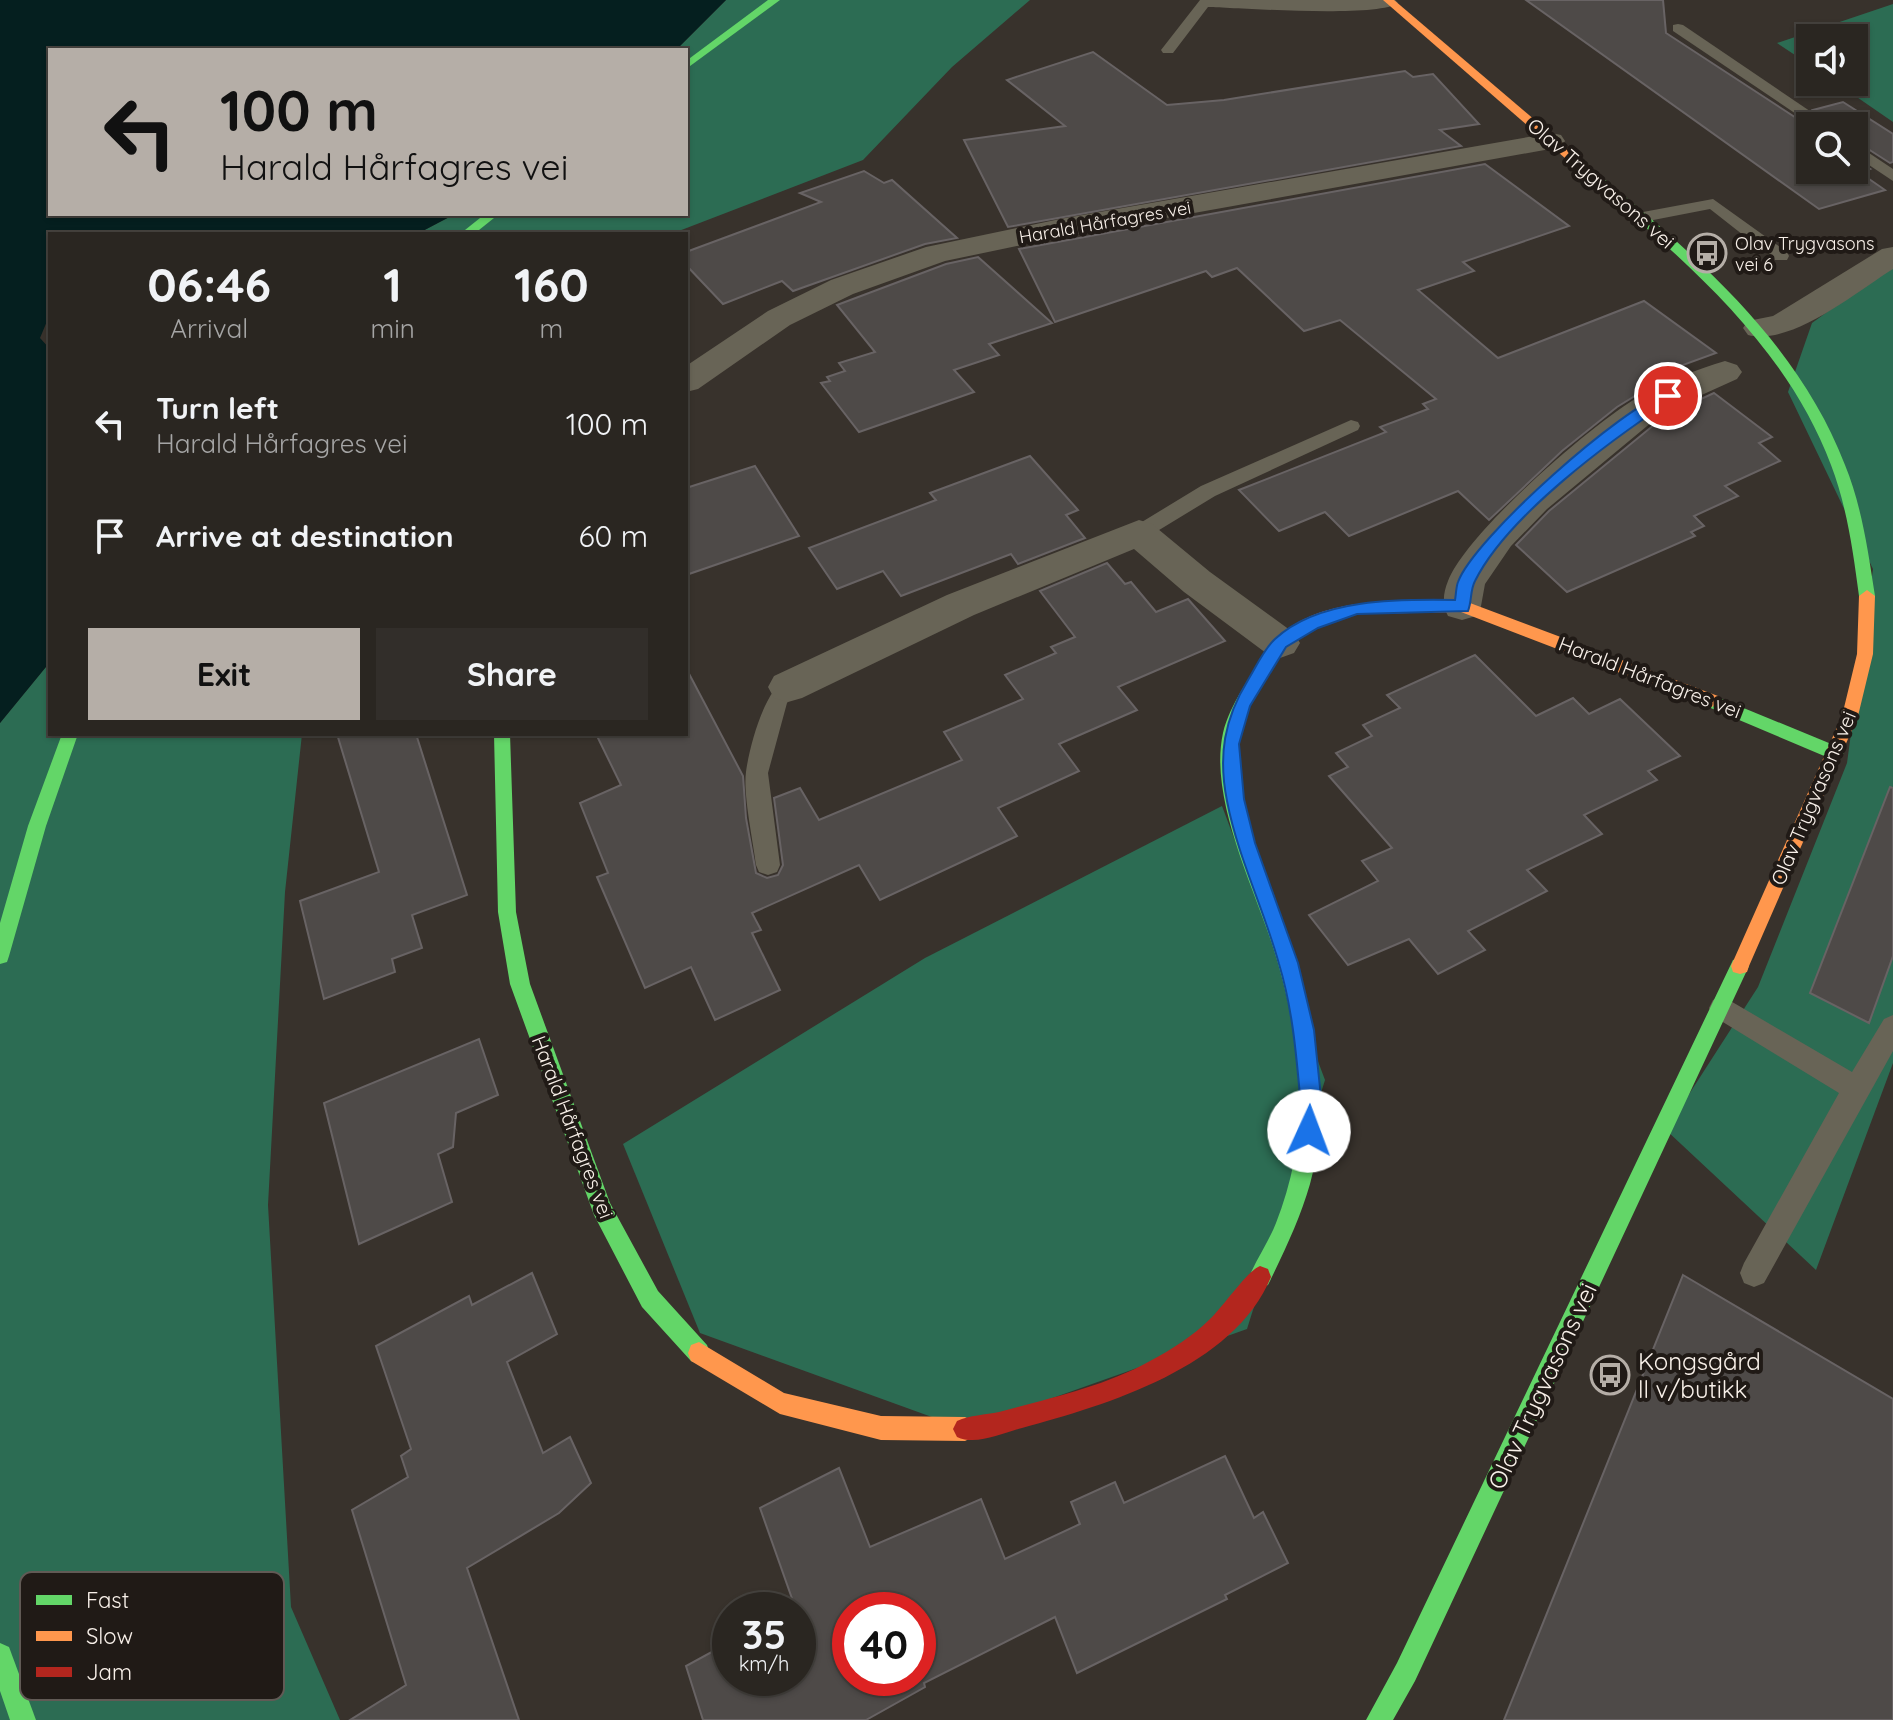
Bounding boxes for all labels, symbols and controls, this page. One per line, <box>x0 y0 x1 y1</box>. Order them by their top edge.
map controls <box>1796 24 1868 184</box>
button: sound <box>1796 24 1868 96</box>
text: 100 m <box>220 75 378 145</box>
icon: left <box>88 80 192 184</box>
street label: Olav Trygvasons vei <box>1522 112 1680 254</box>
button: search <box>1796 112 1868 184</box>
text: Harald Hårfagres vei <box>220 144 568 189</box>
street label: Harald Hårfagres vei <box>1017 196 1193 248</box>
bus stop icon: Olav Trygvasons vei 6 <box>1686 232 1728 274</box>
place label: Olav Trygvasons vei 6 <box>1735 232 1875 276</box>
text: 06:46 <box>147 254 271 314</box>
text: 1 <box>383 254 402 314</box>
text: 160 <box>514 254 589 314</box>
text: Arrival <box>170 312 248 345</box>
text: min <box>370 312 415 345</box>
text: m <box>539 312 563 345</box>
pin <box>1634 362 1702 430</box>
icon: arrive <box>1646 374 1690 418</box>
text: Turn left <box>156 389 279 427</box>
icon: left <box>88 402 132 446</box>
text: 100 m <box>566 405 648 443</box>
text: Harald Hårfagres vei <box>156 427 408 460</box>
icon: arrive <box>88 514 132 558</box>
text: Arrive at destination <box>156 517 454 555</box>
text: 60 m <box>578 517 648 555</box>
button: Exit <box>88 628 360 720</box>
button: Share <box>376 628 648 720</box>
street label: Harald Hårfagres vei <box>1555 631 1745 723</box>
street label: Olav Trygvasons vei <box>1765 707 1861 889</box>
street label: Harald Hårfagres vei <box>527 1032 619 1222</box>
position arrow <box>1267 1089 1351 1173</box>
street label: Olav Trygvasons vei <box>1481 1278 1603 1494</box>
place label: Kongsgård ll v/butikk <box>1638 1346 1761 1404</box>
bus stop icon: Kongsgård ll v/butikk <box>1589 1354 1631 1396</box>
legend <box>20 1572 284 1700</box>
text: Fast <box>86 1586 129 1614</box>
speed limit sign: 40 <box>832 1592 936 1696</box>
text: 35 <box>742 1609 786 1659</box>
text: Slow <box>86 1622 133 1650</box>
text: km/h <box>739 1651 789 1676</box>
text: Jam <box>86 1658 132 1686</box>

